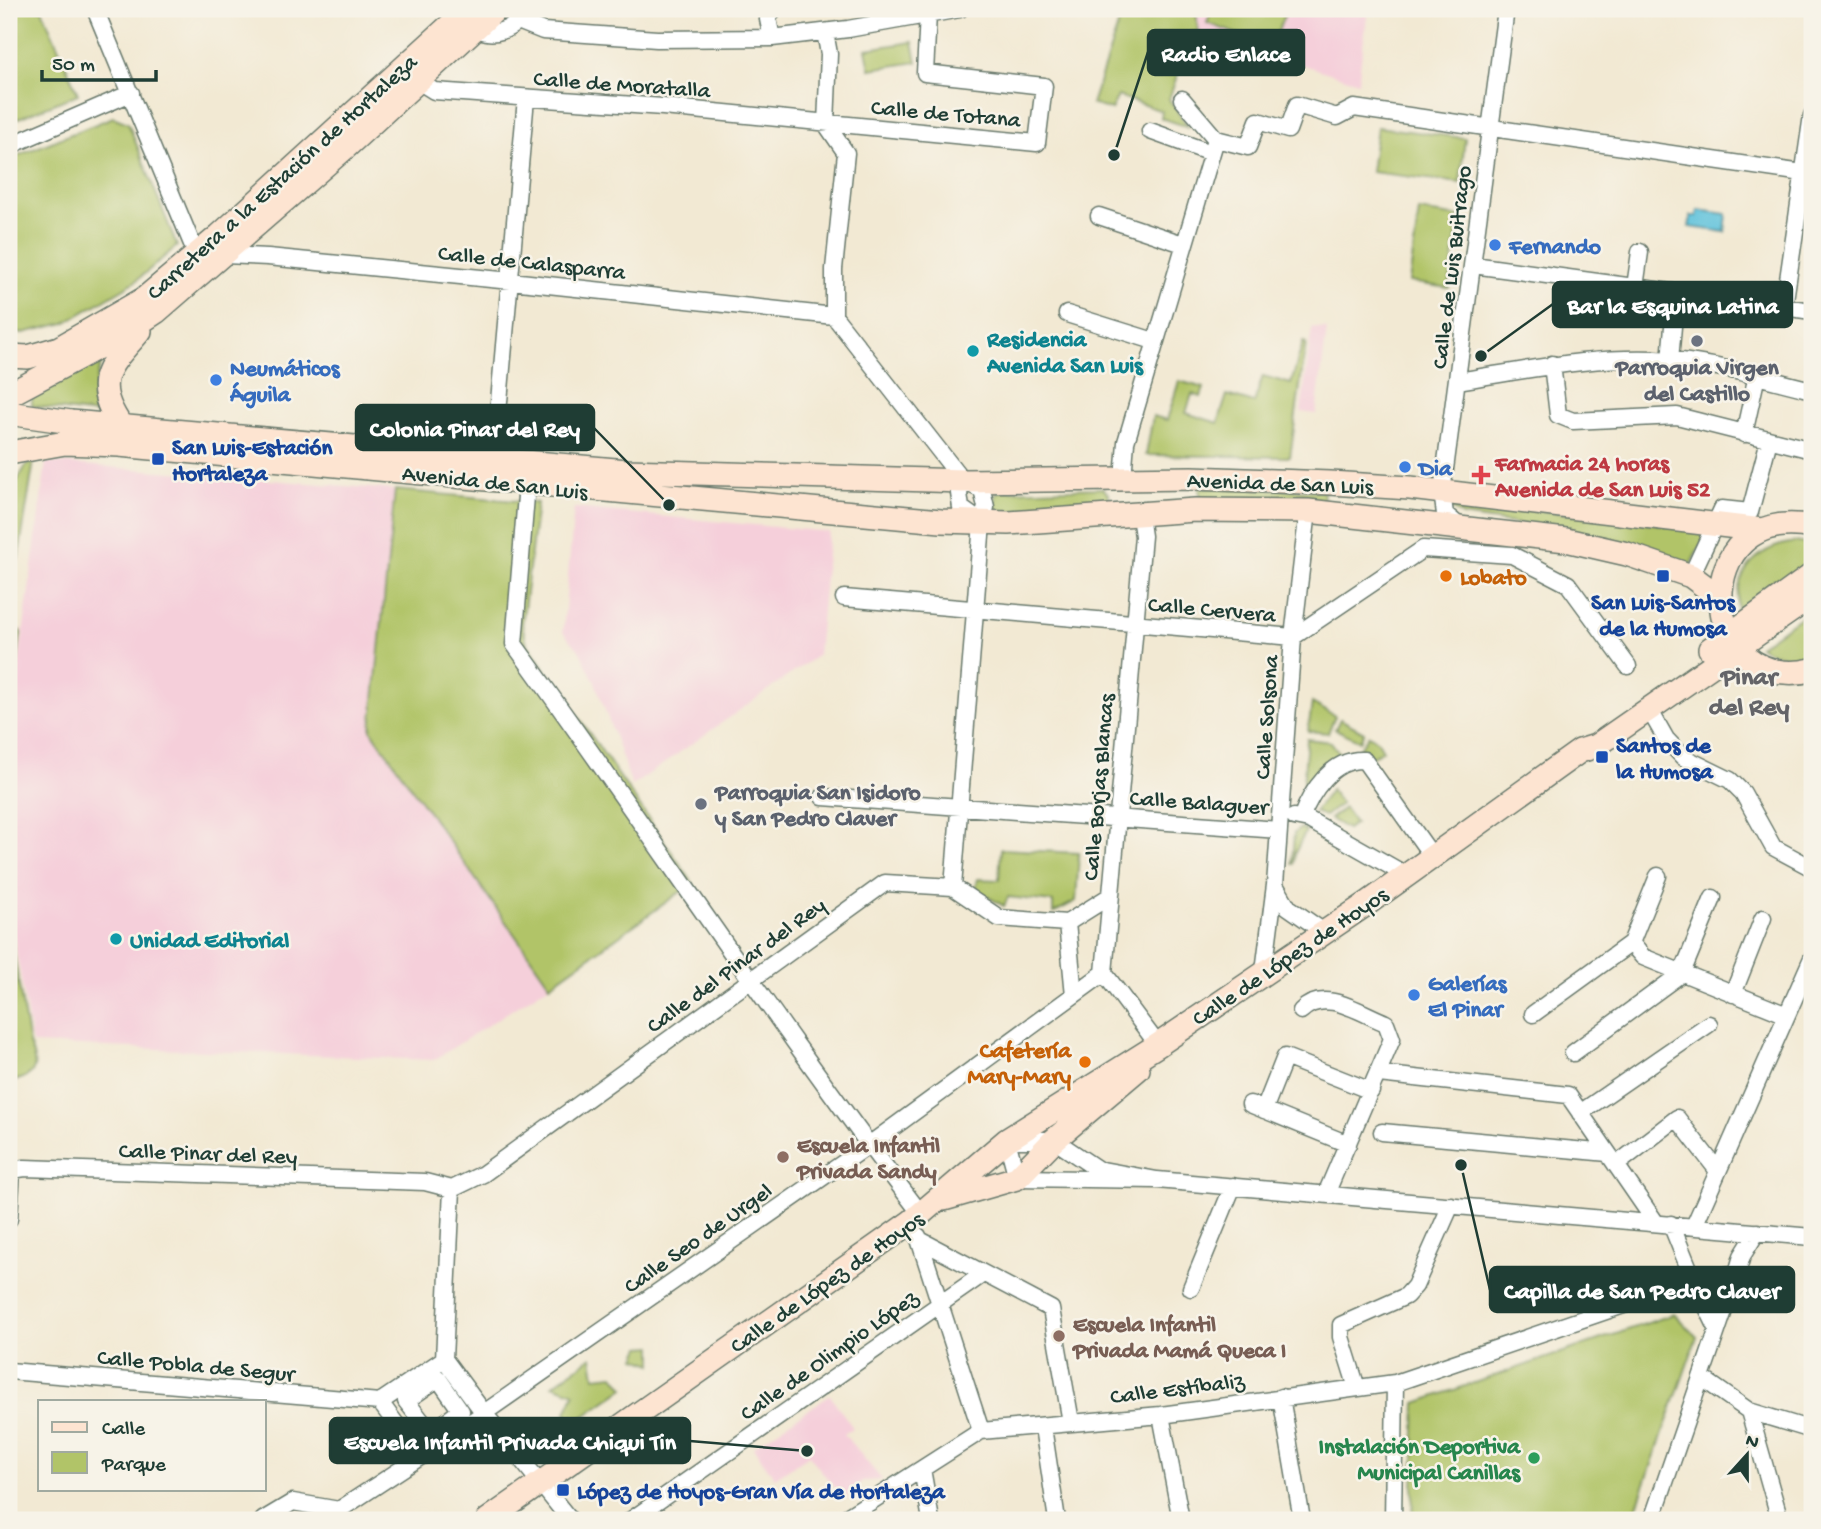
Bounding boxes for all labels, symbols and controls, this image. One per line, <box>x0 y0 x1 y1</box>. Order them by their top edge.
callout: Radio Enlace <box>1148 30 1304 75</box>
scale bar <box>42 38 156 82</box>
text: Radio Enlace <box>1161 42 1292 71</box>
street label: Carretera a la Estación de Hortaleza <box>143 49 425 307</box>
text: 50 m <box>52 54 95 79</box>
street label: Calle de Moratalla <box>532 67 712 106</box>
street label: Calle de Totana <box>870 95 1023 136</box>
street label: Calle de Luis Buitrago <box>1428 164 1479 371</box>
place label: Fernando <box>1508 235 1601 262</box>
marker: Fernando <box>1487 237 1503 253</box>
street label: Calle de Calasparra <box>437 241 628 288</box>
callout: Bar la Esquina Latina <box>1553 282 1792 327</box>
text: Bar la Esquina Latina <box>1567 294 1780 323</box>
place label: Residencia Avenida San Luis <box>986 328 1144 381</box>
marker: Parroquia Virgen del Castillo <box>1689 333 1705 349</box>
marker: Residencia Avenida San Luis <box>965 343 981 359</box>
place label: Parroquia Virgen del Castillo <box>1613 356 1780 409</box>
place label: Neumáticos Águila <box>229 357 341 410</box>
marker: Neumáticos Águila <box>208 372 224 388</box>
callout: Colonia Pinar del Rey <box>356 405 594 450</box>
text: Colonia Pinar del Rey <box>370 417 580 446</box>
place label: San Luis-Estación Hortaleza <box>172 436 333 489</box>
marker: San Luis-Estación Hortaleza <box>150 451 166 467</box>
place label: Farmacia 24 horas Avenida de San Luis 52 <box>1494 452 1711 505</box>
place label: Dia <box>1417 457 1453 484</box>
marker: Dia <box>1397 459 1413 475</box>
street label: Avenida de San Luis <box>400 461 589 508</box>
marker: Farmacia 24 horas Avenida de San Luis 52 <box>1473 467 1489 483</box>
street label: Avenida de San Luis <box>1186 469 1374 502</box>
place label: Lobato <box>1460 566 1527 593</box>
marker: Lobato <box>1438 568 1454 584</box>
marker: San Luis-Santos de la Humosa <box>1655 568 1671 584</box>
place label: San Luis-Santos de la Humosa <box>1591 591 1736 644</box>
street label: Calle Cervera <box>1147 592 1278 631</box>
street label: Calle Solsona <box>1251 653 1286 780</box>
district label: Pinar del Rey <box>1709 664 1789 725</box>
street label: Calle Borjas Blancas <box>1079 692 1122 882</box>
place label: Santos de la Humosa <box>1615 734 1714 787</box>
marker: Santos de la Humosa <box>1594 749 1610 765</box>
place label: Parroquia San Isidoro y San Pedro Claver <box>713 781 921 834</box>
street label: Calle Balaguer <box>1129 786 1271 823</box>
marker: Parroquia San Isidoro y San Pedro Claver <box>693 796 709 812</box>
street label: Calle de López de Hoyos <box>1188 882 1394 1033</box>
street label: Calle del Pinar del Rey <box>642 893 832 1041</box>
place label: Unidad Editorial <box>130 929 289 956</box>
marker: Unidad Editorial <box>108 931 124 947</box>
place label: Galerías El Pinar <box>1428 972 1508 1025</box>
marker: Galerías El Pinar <box>1406 987 1422 1003</box>
place label: Cafetería Mary-Mary <box>967 1039 1072 1092</box>
marker: Cafetería Mary-Mary <box>1077 1054 1093 1070</box>
place label: Escuela Infantil Privada Sandy <box>795 1134 940 1187</box>
street label: Calle Pinar del Rey <box>118 1139 298 1172</box>
marker: Escuela Infantil Privada Sandy <box>775 1149 791 1165</box>
street label: Calle Seo de Urgel <box>620 1179 778 1301</box>
street label: Calle de López de Hoyos <box>726 1206 930 1361</box>
callout: Capilla de San Pedro Claver <box>1490 1267 1794 1312</box>
text: Capilla de San Pedro Claver <box>1504 1279 1783 1308</box>
street label: Calle de Olimpio López <box>736 1285 925 1428</box>
place label: Escuela Infantil Privada Mamá Queca I <box>1071 1313 1286 1366</box>
marker: Escuela Infantil Privada Mamá Queca I <box>1051 1328 1067 1344</box>
street label: Calle Pobla de Segur <box>96 1345 297 1390</box>
street label: Calle Estíbaliz <box>1109 1369 1247 1412</box>
legend <box>38 1400 266 1490</box>
text: Calle <box>102 1418 146 1443</box>
callout: Escuela Infantil Privada Chiqui Tin <box>330 1418 690 1463</box>
north arrow <box>1713 1420 1783 1490</box>
text: N <box>1742 1429 1762 1455</box>
text: Escuela Infantil Privada Chiqui Tin <box>344 1430 677 1459</box>
place label: Instalación Deportiva Municipal Canillas <box>1318 1435 1522 1488</box>
marker: Instalación Deportiva Municipal Canillas <box>1526 1450 1542 1466</box>
text: Parque <box>101 1454 167 1479</box>
place label: López de Hoyos-Gran Vía de Hortaleza <box>577 1480 946 1507</box>
marker: López de Hoyos-Gran Vía de Hortaleza <box>555 1482 571 1498</box>

